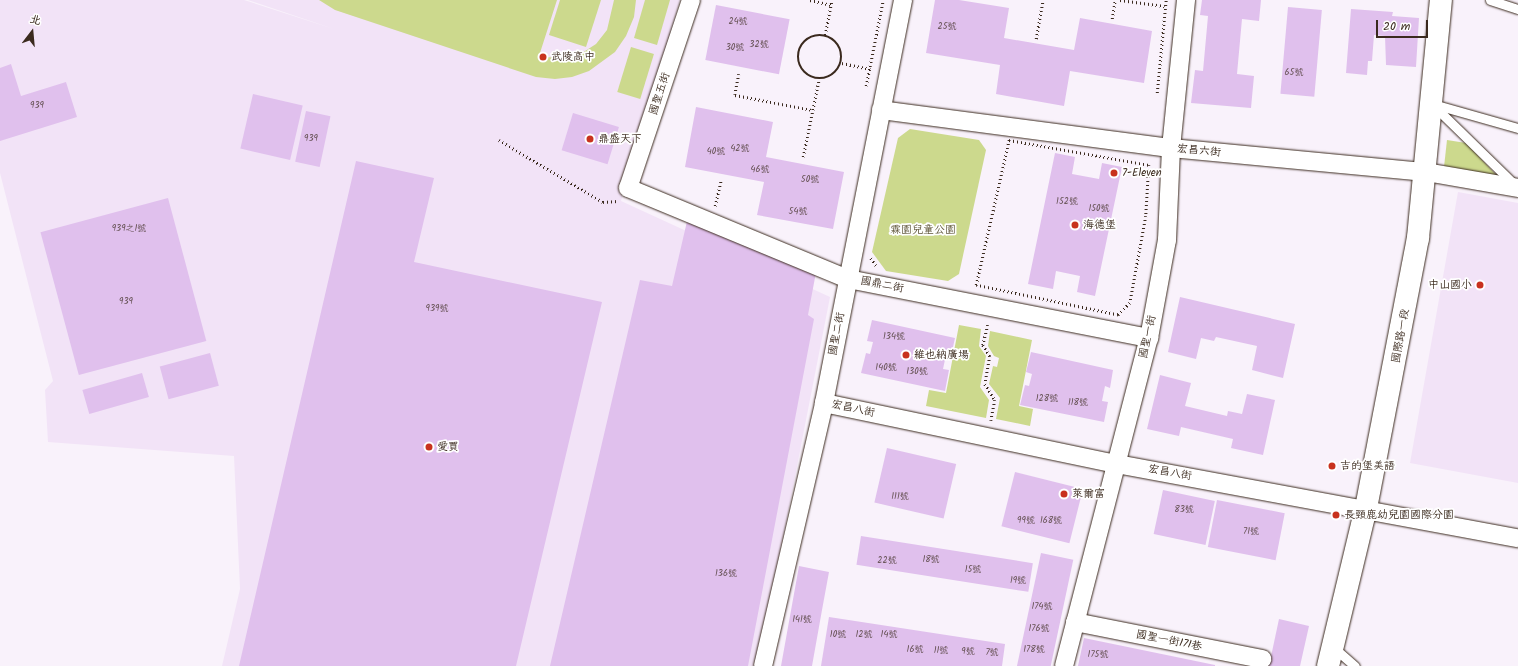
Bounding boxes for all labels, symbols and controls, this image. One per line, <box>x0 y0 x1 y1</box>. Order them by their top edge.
text: 北 <box>28 10 43 31</box>
north arrow <box>12 12 52 52</box>
scale bar <box>1378 12 1430 38</box>
house number: 24號 <box>728 17 748 27</box>
text: 20 m <box>1383 17 1410 36</box>
house number: 25號 <box>937 22 957 32</box>
house number: 32號 <box>749 40 769 50</box>
house number: 30號 <box>726 43 744 53</box>
place label: 武陵高中 <box>551 50 595 64</box>
marker: 武陵高中 <box>538 52 548 62</box>
house number: 65號 <box>1285 68 1303 78</box>
street label: 國聖五街 <box>647 71 673 117</box>
house number: 939 <box>30 101 44 111</box>
place label: 鼎盛天下 <box>598 132 642 146</box>
house number: 939 <box>304 134 318 144</box>
marker: 鼎盛天下 <box>585 134 595 144</box>
street label: 宏昌六街 <box>1177 143 1221 159</box>
house number: 42號 <box>730 144 750 154</box>
house number: 40號 <box>707 147 725 157</box>
house number: 46號 <box>751 165 769 175</box>
place label: 7-Eleven <box>1122 166 1162 180</box>
marker: 7-Eleven <box>1109 168 1119 178</box>
house number: 50號 <box>801 175 819 185</box>
house number: 152號 <box>1056 197 1078 207</box>
house number: 150號 <box>1088 204 1110 214</box>
house number: 54號 <box>789 207 807 217</box>
place label: 海德堡 <box>1083 218 1116 232</box>
marker: 海德堡 <box>1070 220 1080 230</box>
park label: 霖園兒童公園 <box>890 223 956 237</box>
house number: 939之1號 <box>112 224 146 234</box>
street label: 國鼎二街 <box>859 274 905 296</box>
place label: 中山國小 <box>1428 278 1472 292</box>
marker: 中山國小 <box>1475 280 1485 290</box>
house number: 939 <box>119 297 133 307</box>
house number: 939號 <box>426 304 448 314</box>
street label: 國際路一段 <box>1390 308 1412 364</box>
street label: 國聖二街 <box>826 311 848 357</box>
street label: 國聖一街 <box>1137 314 1159 360</box>
house number: 134號 <box>883 332 905 342</box>
place label: 維也納廣場 <box>914 348 969 362</box>
marker: 維也納廣場 <box>901 350 911 360</box>
house number: 140號 <box>875 363 897 373</box>
house number: 130號 <box>906 367 928 377</box>
house number: 128號 <box>1036 394 1058 404</box>
street label: 宏昌八街 <box>830 398 876 420</box>
house number: 118號 <box>1068 398 1088 408</box>
place label: 愛買 <box>437 440 459 454</box>
marker: 愛買 <box>424 442 434 452</box>
place label: 吉的堡美語 <box>1340 459 1395 473</box>
marker: 吉的堡美語 <box>1327 461 1337 471</box>
street label: 宏昌八街 <box>1147 463 1193 483</box>
place label: 萊爾富 <box>1072 487 1105 501</box>
marker: 萊爾富 <box>1059 489 1069 499</box>
house number: 111號 <box>891 492 909 502</box>
house number: 83號 <box>1174 505 1194 515</box>
place label: 長頸鹿幼兒園國際分園 <box>1344 508 1454 522</box>
marker: 長頸鹿幼兒園國際分園 <box>1331 510 1341 520</box>
house number: 99號 <box>1017 516 1035 526</box>
house number: 168號 <box>1040 516 1062 526</box>
house number: 71號 <box>1243 527 1259 537</box>
house number: 18號 <box>922 555 940 565</box>
house number: 22號 <box>877 556 897 566</box>
house number: 15號 <box>965 565 981 575</box>
house number: 136號 <box>715 569 737 579</box>
house number: 19號 <box>1010 576 1026 586</box>
house number: 174號 <box>1032 602 1052 612</box>
house number: 141號 <box>792 615 812 625</box>
house number: 176號 <box>1029 624 1049 634</box>
street label: 國聖一街171巷 <box>1135 628 1203 654</box>
house number: 10號 <box>830 630 846 640</box>
house number: 12號 <box>855 630 873 640</box>
house number: 14號 <box>881 630 897 640</box>
house number: 16號 <box>907 645 923 655</box>
house number: 178號 <box>1023 645 1045 655</box>
house number: 11號 <box>934 646 948 656</box>
house number: 9號 <box>961 647 975 657</box>
house number: 7號 <box>985 648 999 658</box>
house number: 175號 <box>1088 650 1108 660</box>

